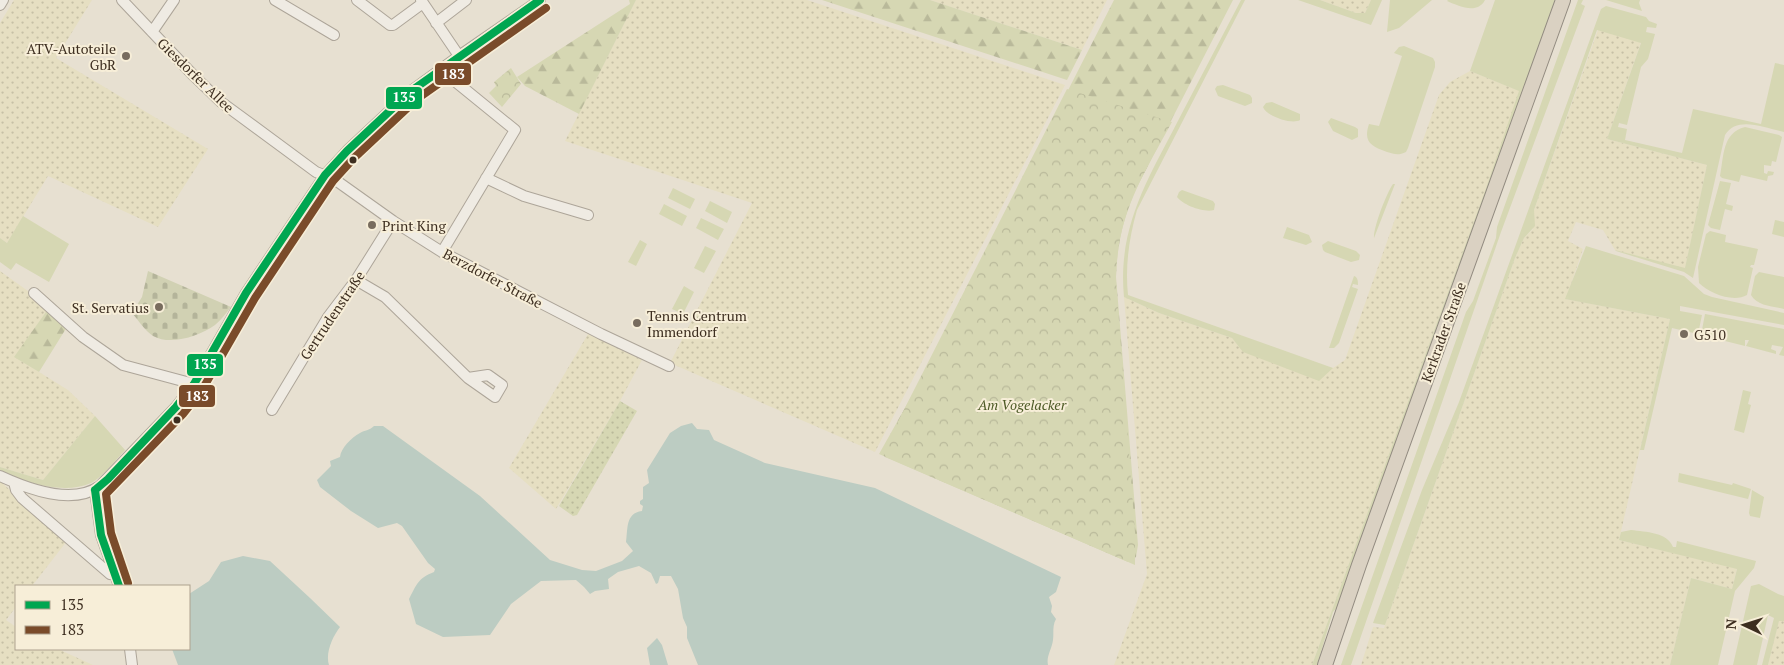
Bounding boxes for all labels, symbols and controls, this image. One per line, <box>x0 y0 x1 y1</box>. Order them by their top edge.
street label: Giesdorfer Allee <box>153 33 239 117</box>
place label: ATV-Autoteile GbR <box>27 39 116 74</box>
marker: ATV-Autoteile GbR <box>120 50 132 62</box>
line badge: 183 <box>434 62 472 86</box>
text: 183 <box>441 64 465 83</box>
line badge: 135 <box>385 86 423 110</box>
text: 135 <box>392 87 416 106</box>
unlabelled marker <box>348 155 358 165</box>
place label: Print King <box>382 216 446 235</box>
marker: Print King <box>366 219 378 231</box>
street label: Berzdorfer Straße <box>440 244 546 312</box>
street label: Gertrudenstraße <box>295 267 369 363</box>
street label: Kerkrader Straße <box>1416 279 1470 385</box>
place label: St. Servatius <box>72 298 149 317</box>
marker: St. Servatius <box>153 301 165 313</box>
place label: Tennis Centrum Immendorf <box>647 306 747 341</box>
marker: Tennis Centrum Immendorf <box>631 317 643 329</box>
place label: G510 <box>1694 325 1726 344</box>
marker: G510 <box>1678 328 1690 340</box>
line badge: 135 <box>186 353 224 377</box>
text: 135 <box>193 354 217 373</box>
line badge: 183 <box>178 384 216 408</box>
text: 183 <box>185 386 209 405</box>
park label: Am Vogelacker <box>977 395 1067 414</box>
unlabelled marker <box>172 415 182 425</box>
legend <box>15 585 190 650</box>
text: 135 <box>60 594 84 614</box>
north arrow <box>1719 600 1769 650</box>
text: N <box>1721 618 1740 630</box>
text: 183 <box>60 619 84 639</box>

